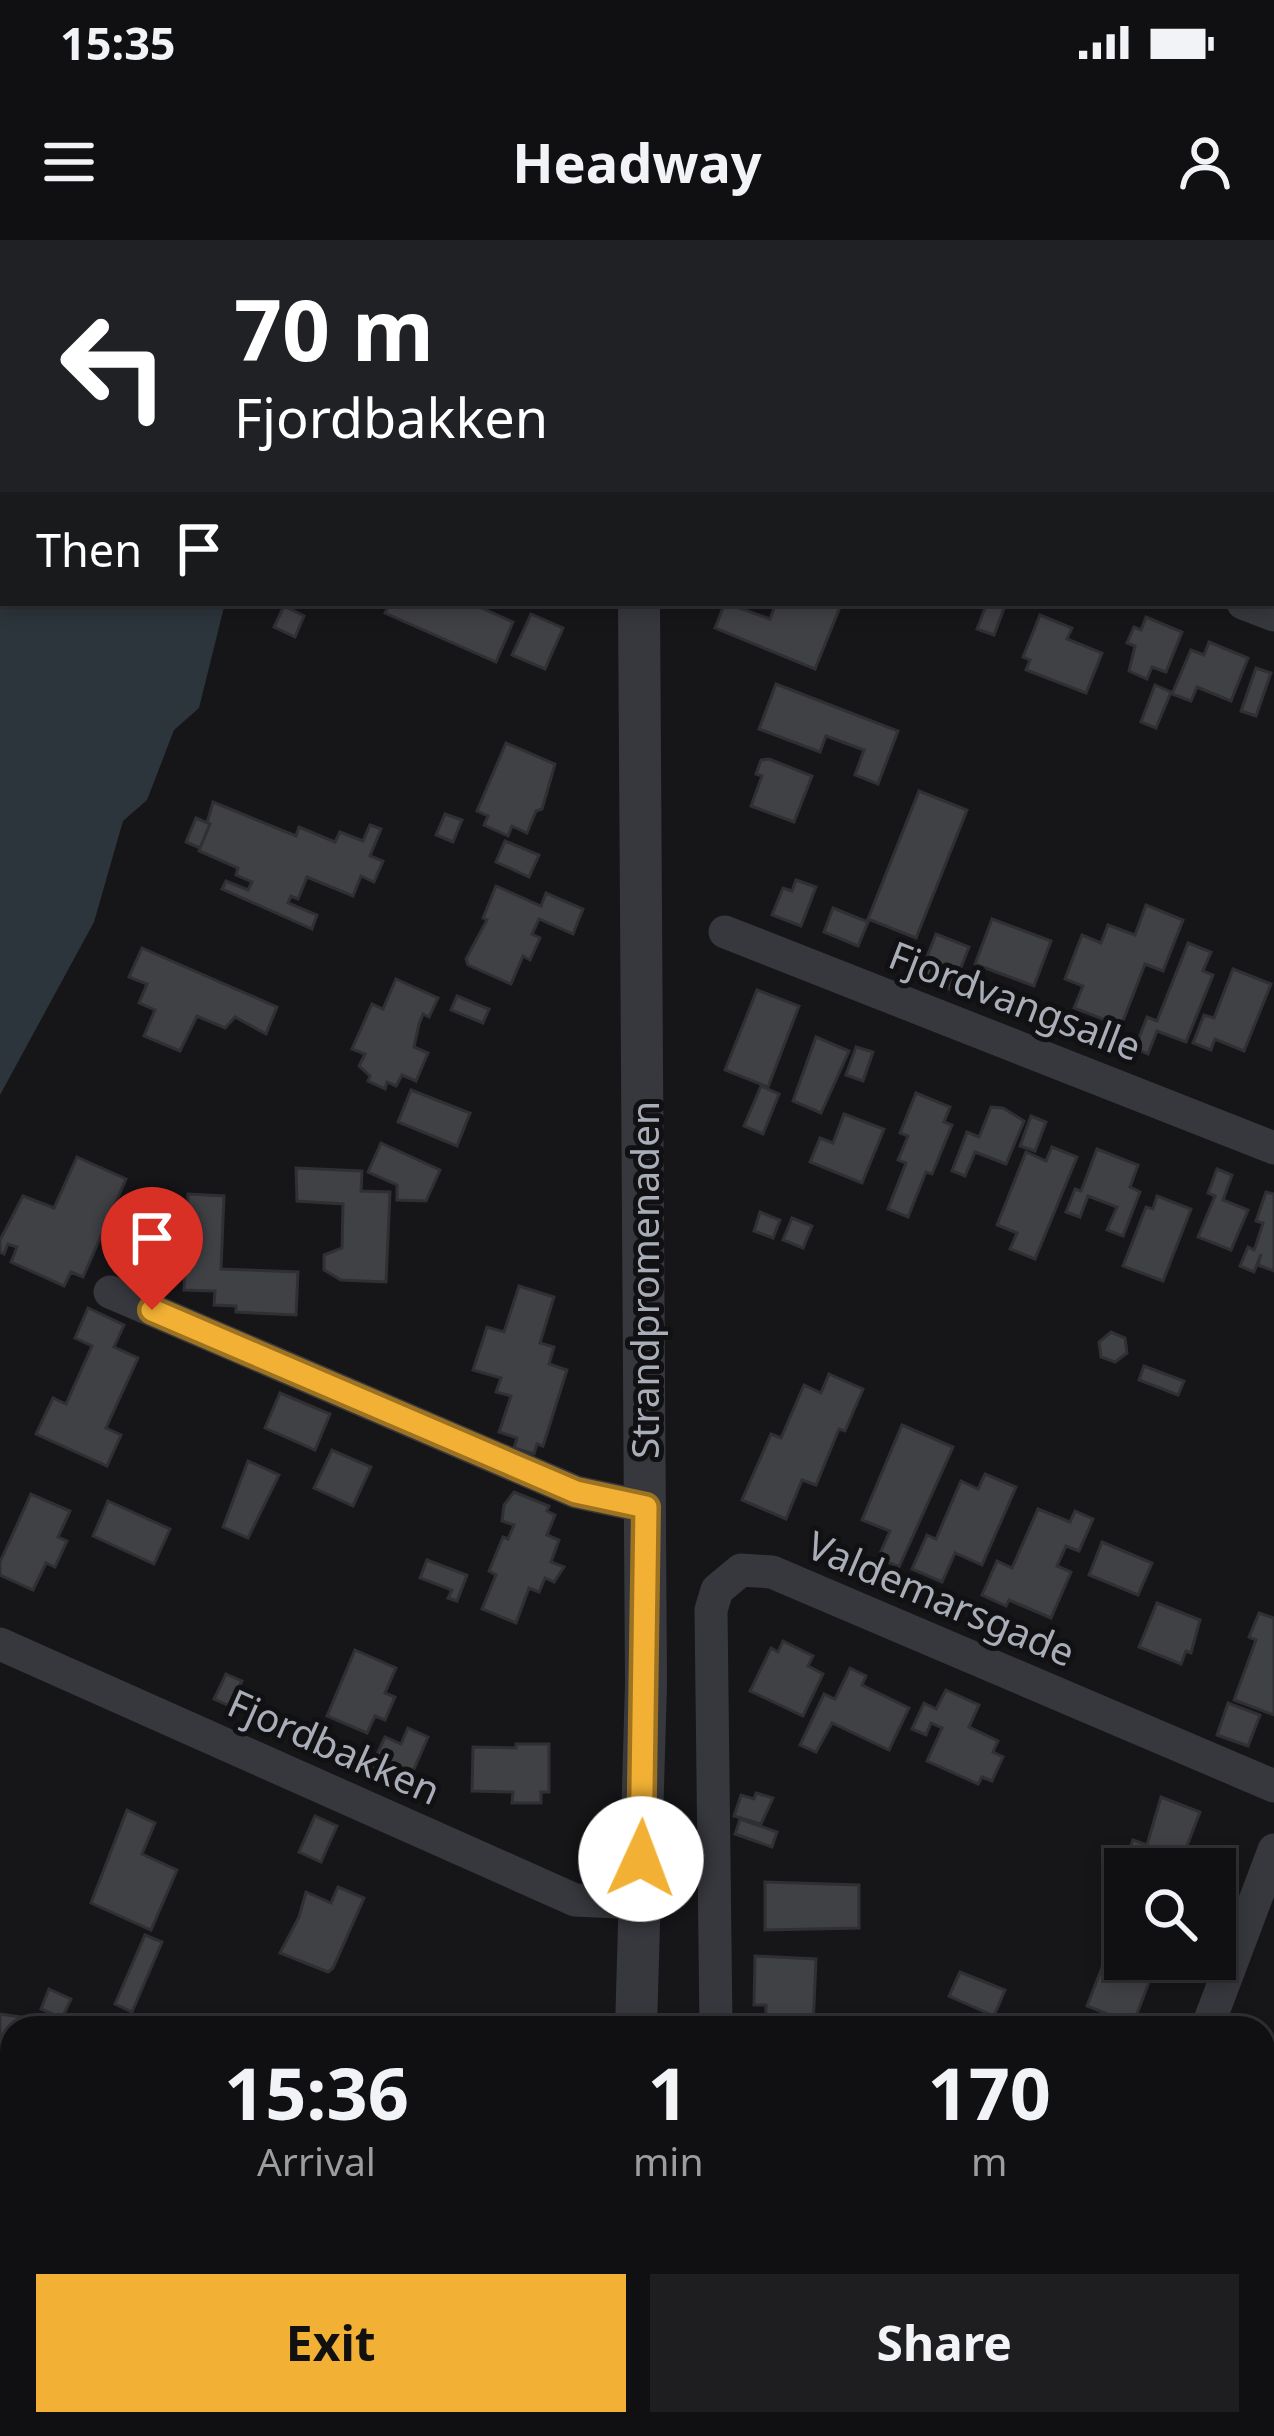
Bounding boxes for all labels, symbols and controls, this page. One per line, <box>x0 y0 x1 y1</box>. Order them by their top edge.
text: 15:35 <box>60 12 176 73</box>
text: Headway <box>512 125 762 199</box>
icon: menu <box>36 129 102 195</box>
icon: person <box>1172 129 1238 195</box>
text: 70 m <box>234 271 434 386</box>
icon: left <box>36 288 192 444</box>
text: Fjordbakken <box>234 380 548 454</box>
icon: arrive <box>166 516 232 582</box>
text: Then <box>36 519 142 580</box>
street label: Fjordvangsalle <box>882 927 1149 1072</box>
street label: Strandpromenaden <box>617 1101 670 1459</box>
pin <box>101 1187 203 1310</box>
icon: arrive <box>119 1205 185 1271</box>
street label: Valdemarsgade <box>800 1517 1083 1678</box>
street label: Fjordbakken <box>220 1675 449 1816</box>
position arrow <box>578 1796 704 1922</box>
map controls <box>1104 1848 1236 1980</box>
button: search <box>1104 1848 1236 1980</box>
text: 15:36 <box>224 2043 409 2141</box>
text: 1 <box>648 2043 689 2141</box>
text: 170 <box>927 2043 1051 2141</box>
text: Arrival <box>257 2134 376 2187</box>
text: min <box>633 2134 704 2187</box>
text: m <box>971 2134 1007 2187</box>
button: Exit <box>36 2274 626 2412</box>
button: Share <box>650 2274 1239 2412</box>

